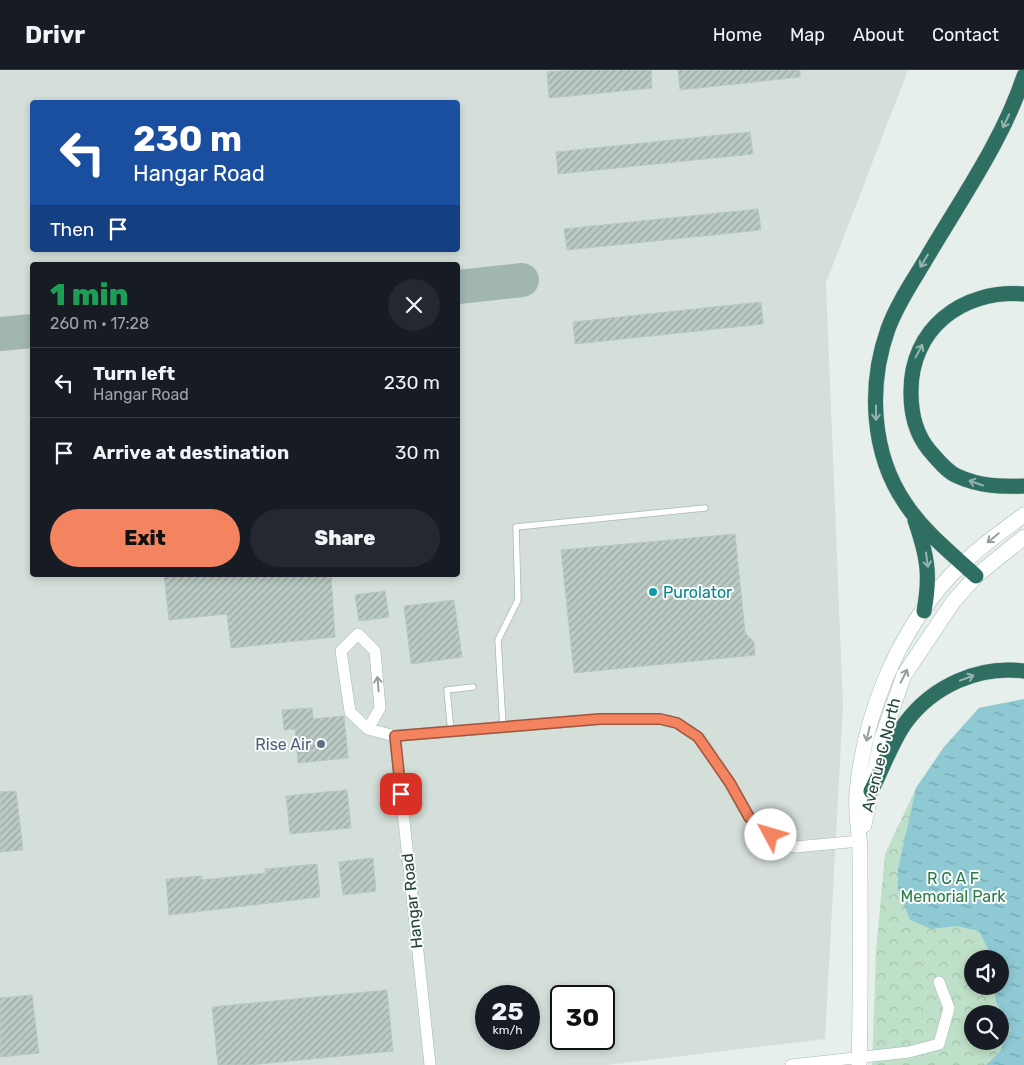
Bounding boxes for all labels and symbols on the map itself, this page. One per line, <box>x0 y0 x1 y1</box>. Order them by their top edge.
one-way arrow <box>1001 113 1010 128</box>
one-way arrow <box>919 254 929 268</box>
one-way arrow <box>915 344 924 359</box>
one-way arrow <box>871 405 881 421</box>
one-way arrow <box>968 477 984 487</box>
one-way arrow <box>986 533 999 544</box>
one-way arrow <box>922 552 932 568</box>
place label: Purolator <box>663 583 732 602</box>
marker: Purolator <box>647 586 659 598</box>
one-way arrow <box>900 669 909 684</box>
one-way arrow <box>959 673 974 682</box>
one-way arrow <box>373 676 383 692</box>
street label: Avenue C North <box>858 696 904 814</box>
one-way arrow <box>863 725 872 741</box>
place label: Rise Air <box>255 735 311 754</box>
marker: Rise Air <box>315 738 327 750</box>
pin <box>380 773 422 815</box>
position arrow <box>744 808 796 860</box>
street label: Hangar Road <box>398 852 426 950</box>
park label: R C A F Memorial Park <box>901 869 1006 906</box>
speed limit sign: 30 <box>550 985 615 1050</box>

